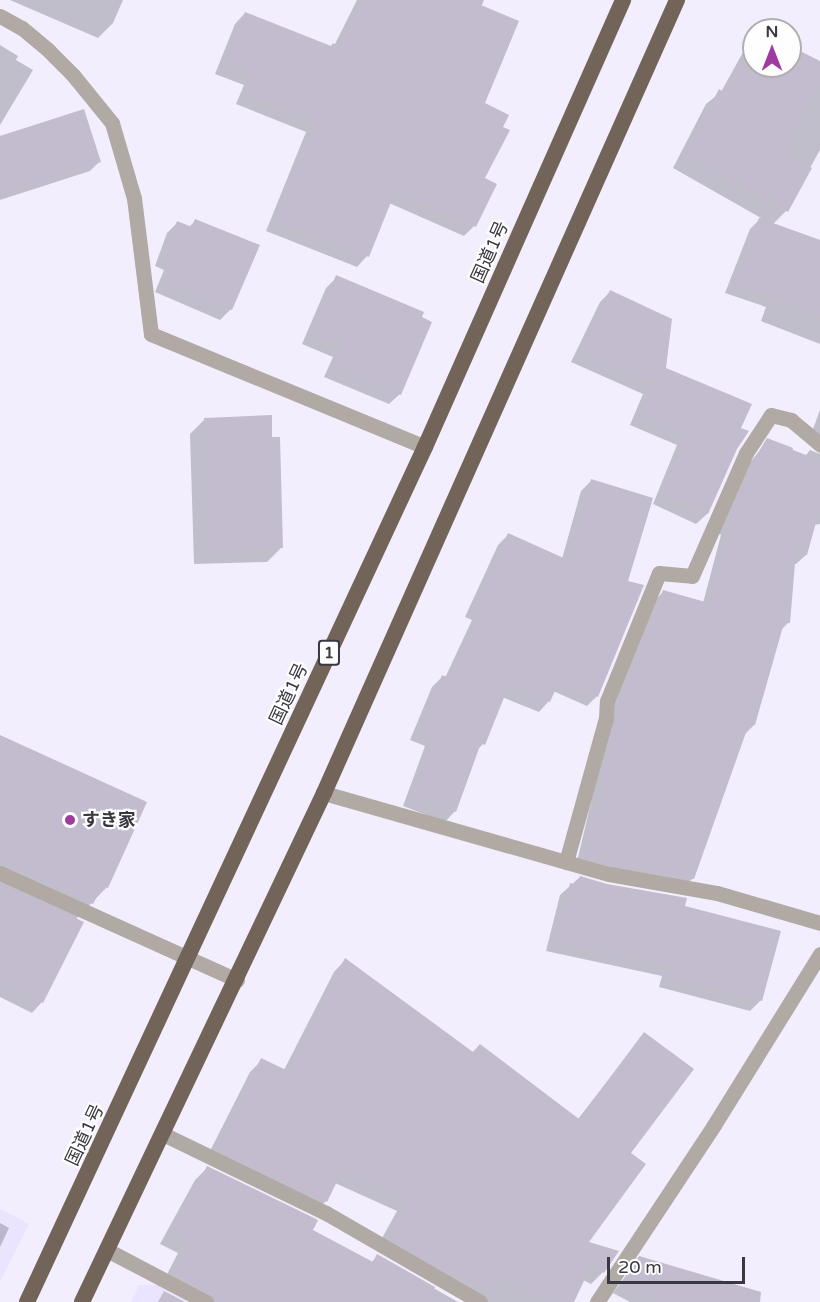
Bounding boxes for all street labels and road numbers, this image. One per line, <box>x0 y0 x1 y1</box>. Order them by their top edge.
street label: 国道1号 <box>467 218 513 286</box>
road number: 1 <box>317 640 341 666</box>
street label: 国道1号 <box>265 660 313 728</box>
street label: 国道1号 <box>61 1101 109 1169</box>

